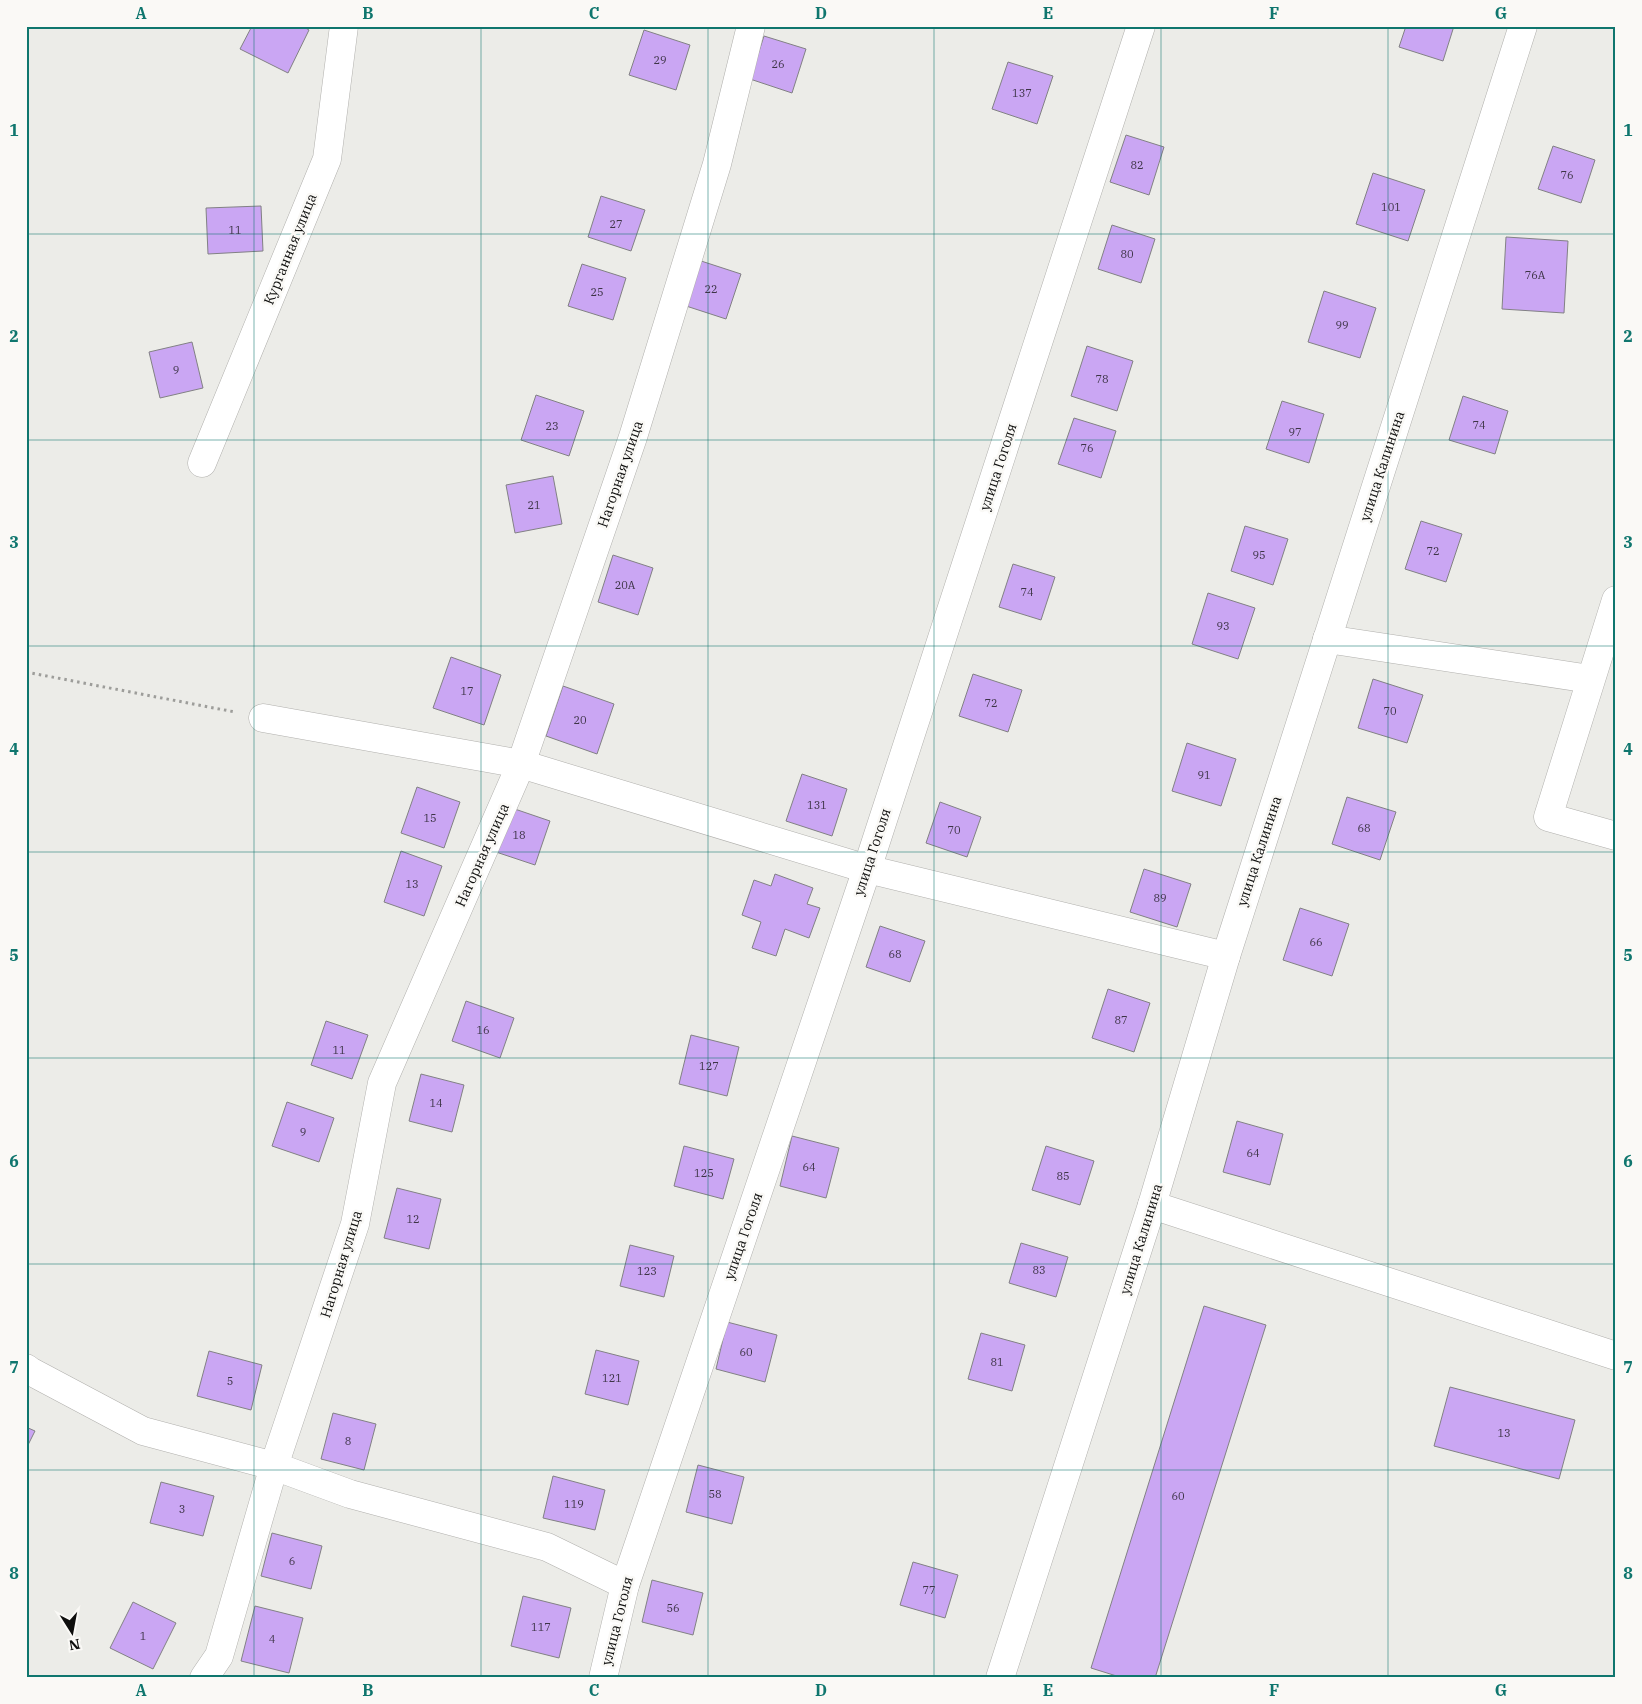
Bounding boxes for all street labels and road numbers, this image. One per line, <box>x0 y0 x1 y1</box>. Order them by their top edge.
street label: Курганная улица <box>259 190 321 307</box>
street label: улица Калинина <box>1356 408 1408 523</box>
street label: Нагорная улица <box>593 418 647 530</box>
street label: улица Гоголя <box>975 421 1021 513</box>
street label: улица Калинина <box>1233 793 1285 908</box>
street label: Нагорная улица <box>451 800 513 910</box>
street label: улица Гоголя <box>849 806 895 898</box>
street label: улица Калинина <box>1116 1181 1167 1297</box>
street label: улица Гоголя <box>720 1190 766 1282</box>
street label: Нагорная улица <box>316 1208 366 1320</box>
street label: улица Гоголя <box>597 1575 637 1667</box>

